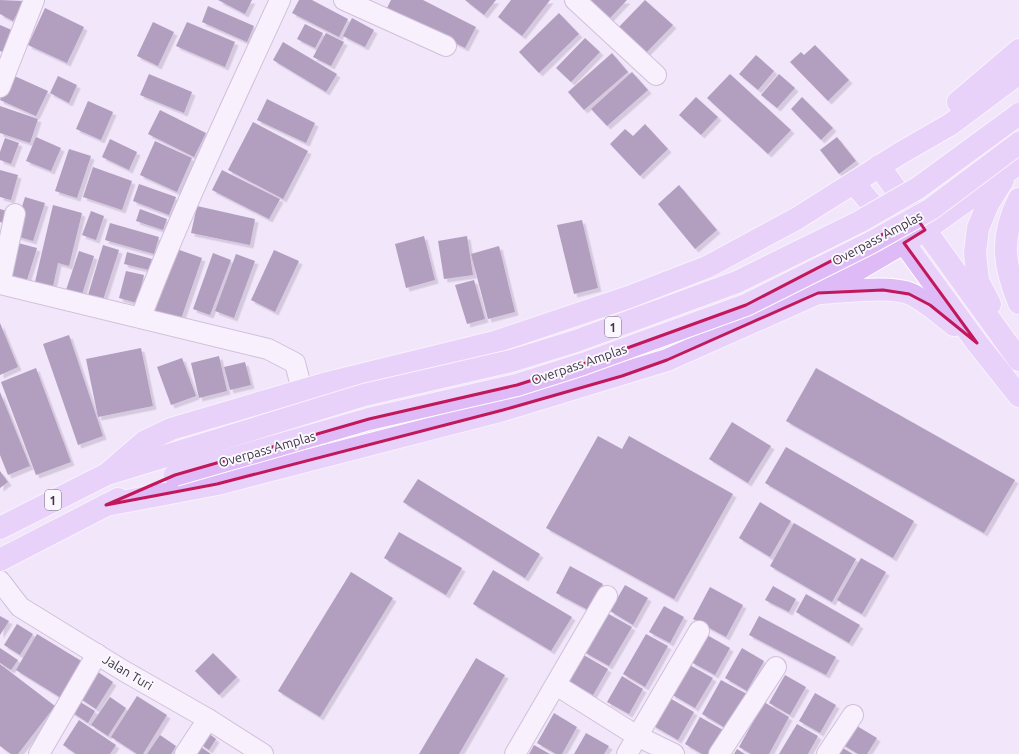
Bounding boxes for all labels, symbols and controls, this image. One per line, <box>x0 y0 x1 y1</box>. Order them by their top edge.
street label: Overpass Amplas <box>830 208 925 268</box>
road number: 1 <box>605 317 621 337</box>
street label: Overpass Amplas <box>529 341 629 387</box>
street label: Overpass Amplas <box>217 428 317 470</box>
road number: 1 <box>45 490 61 510</box>
street label: Jalan Turi <box>100 652 156 692</box>

